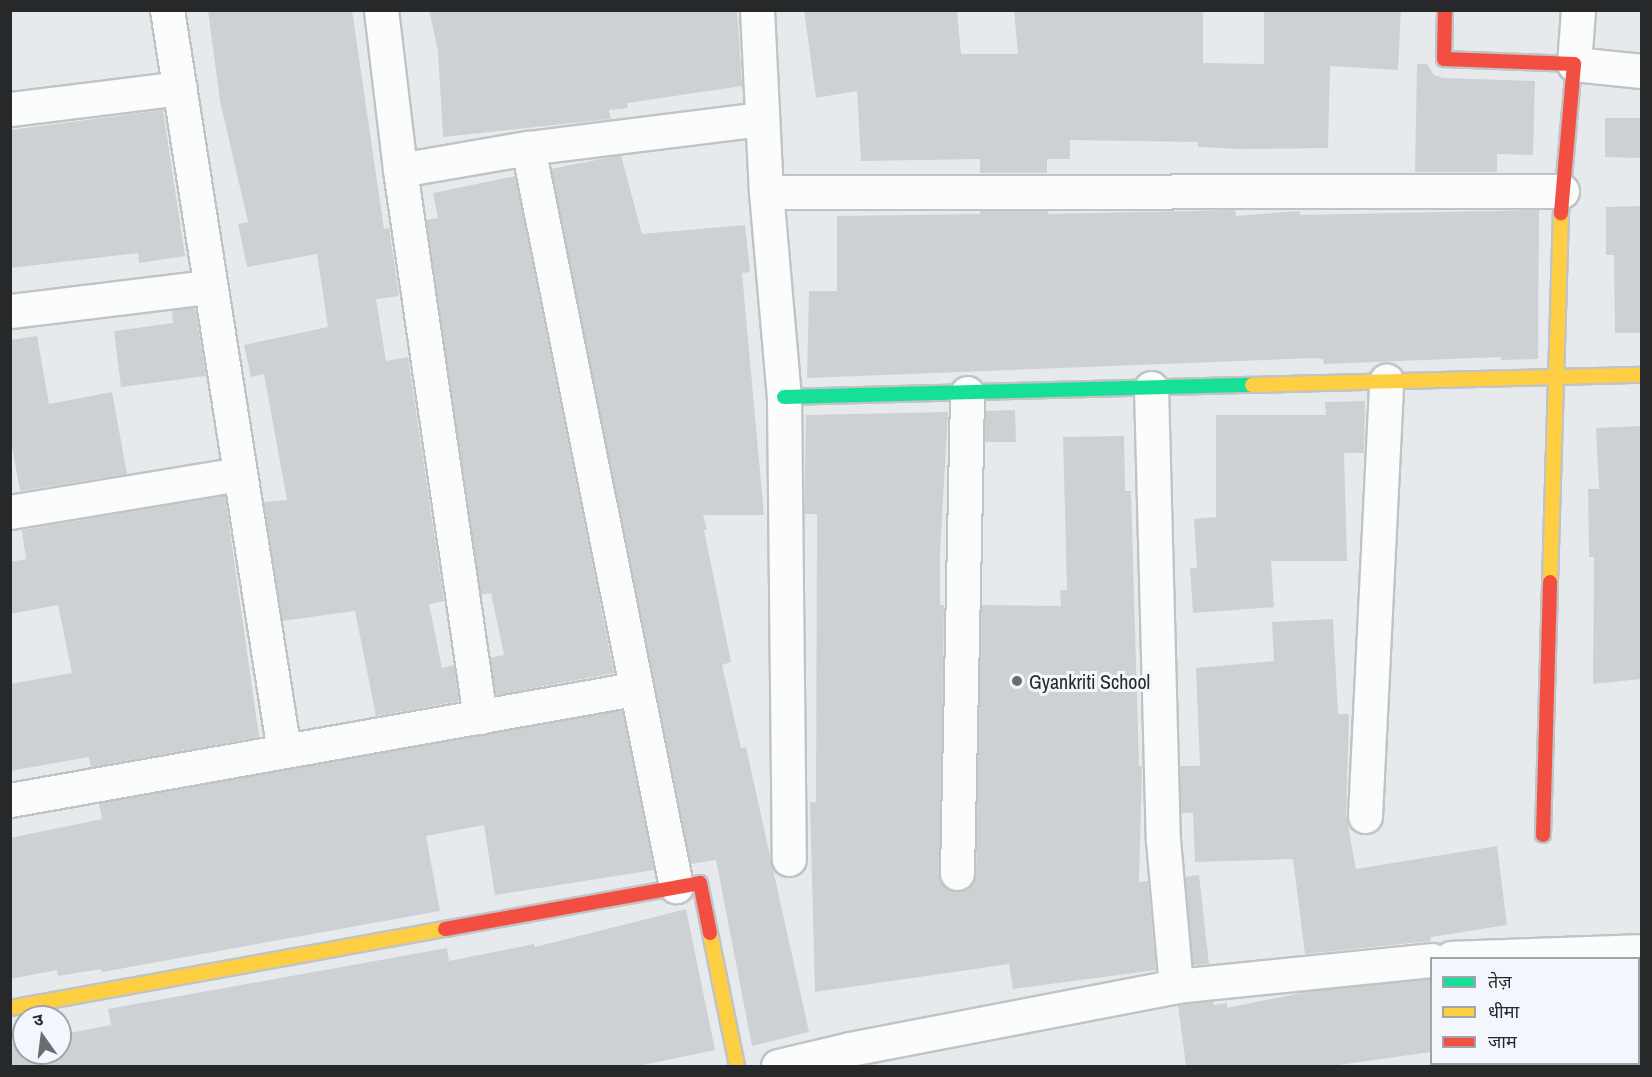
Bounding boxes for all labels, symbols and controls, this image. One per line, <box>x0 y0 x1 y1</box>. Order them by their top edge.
place label: Gyankriti School <box>1029 669 1150 693</box>
marker: Gyankriti School <box>1010 674 1024 688</box>
legend <box>1430 957 1640 1065</box>
text: तेज़ <box>1488 969 1512 994</box>
text: धीमा <box>1488 999 1519 1024</box>
north arrow <box>12 1005 72 1065</box>
text: उ <box>31 1008 45 1031</box>
text: जाम <box>1488 1029 1517 1054</box>

